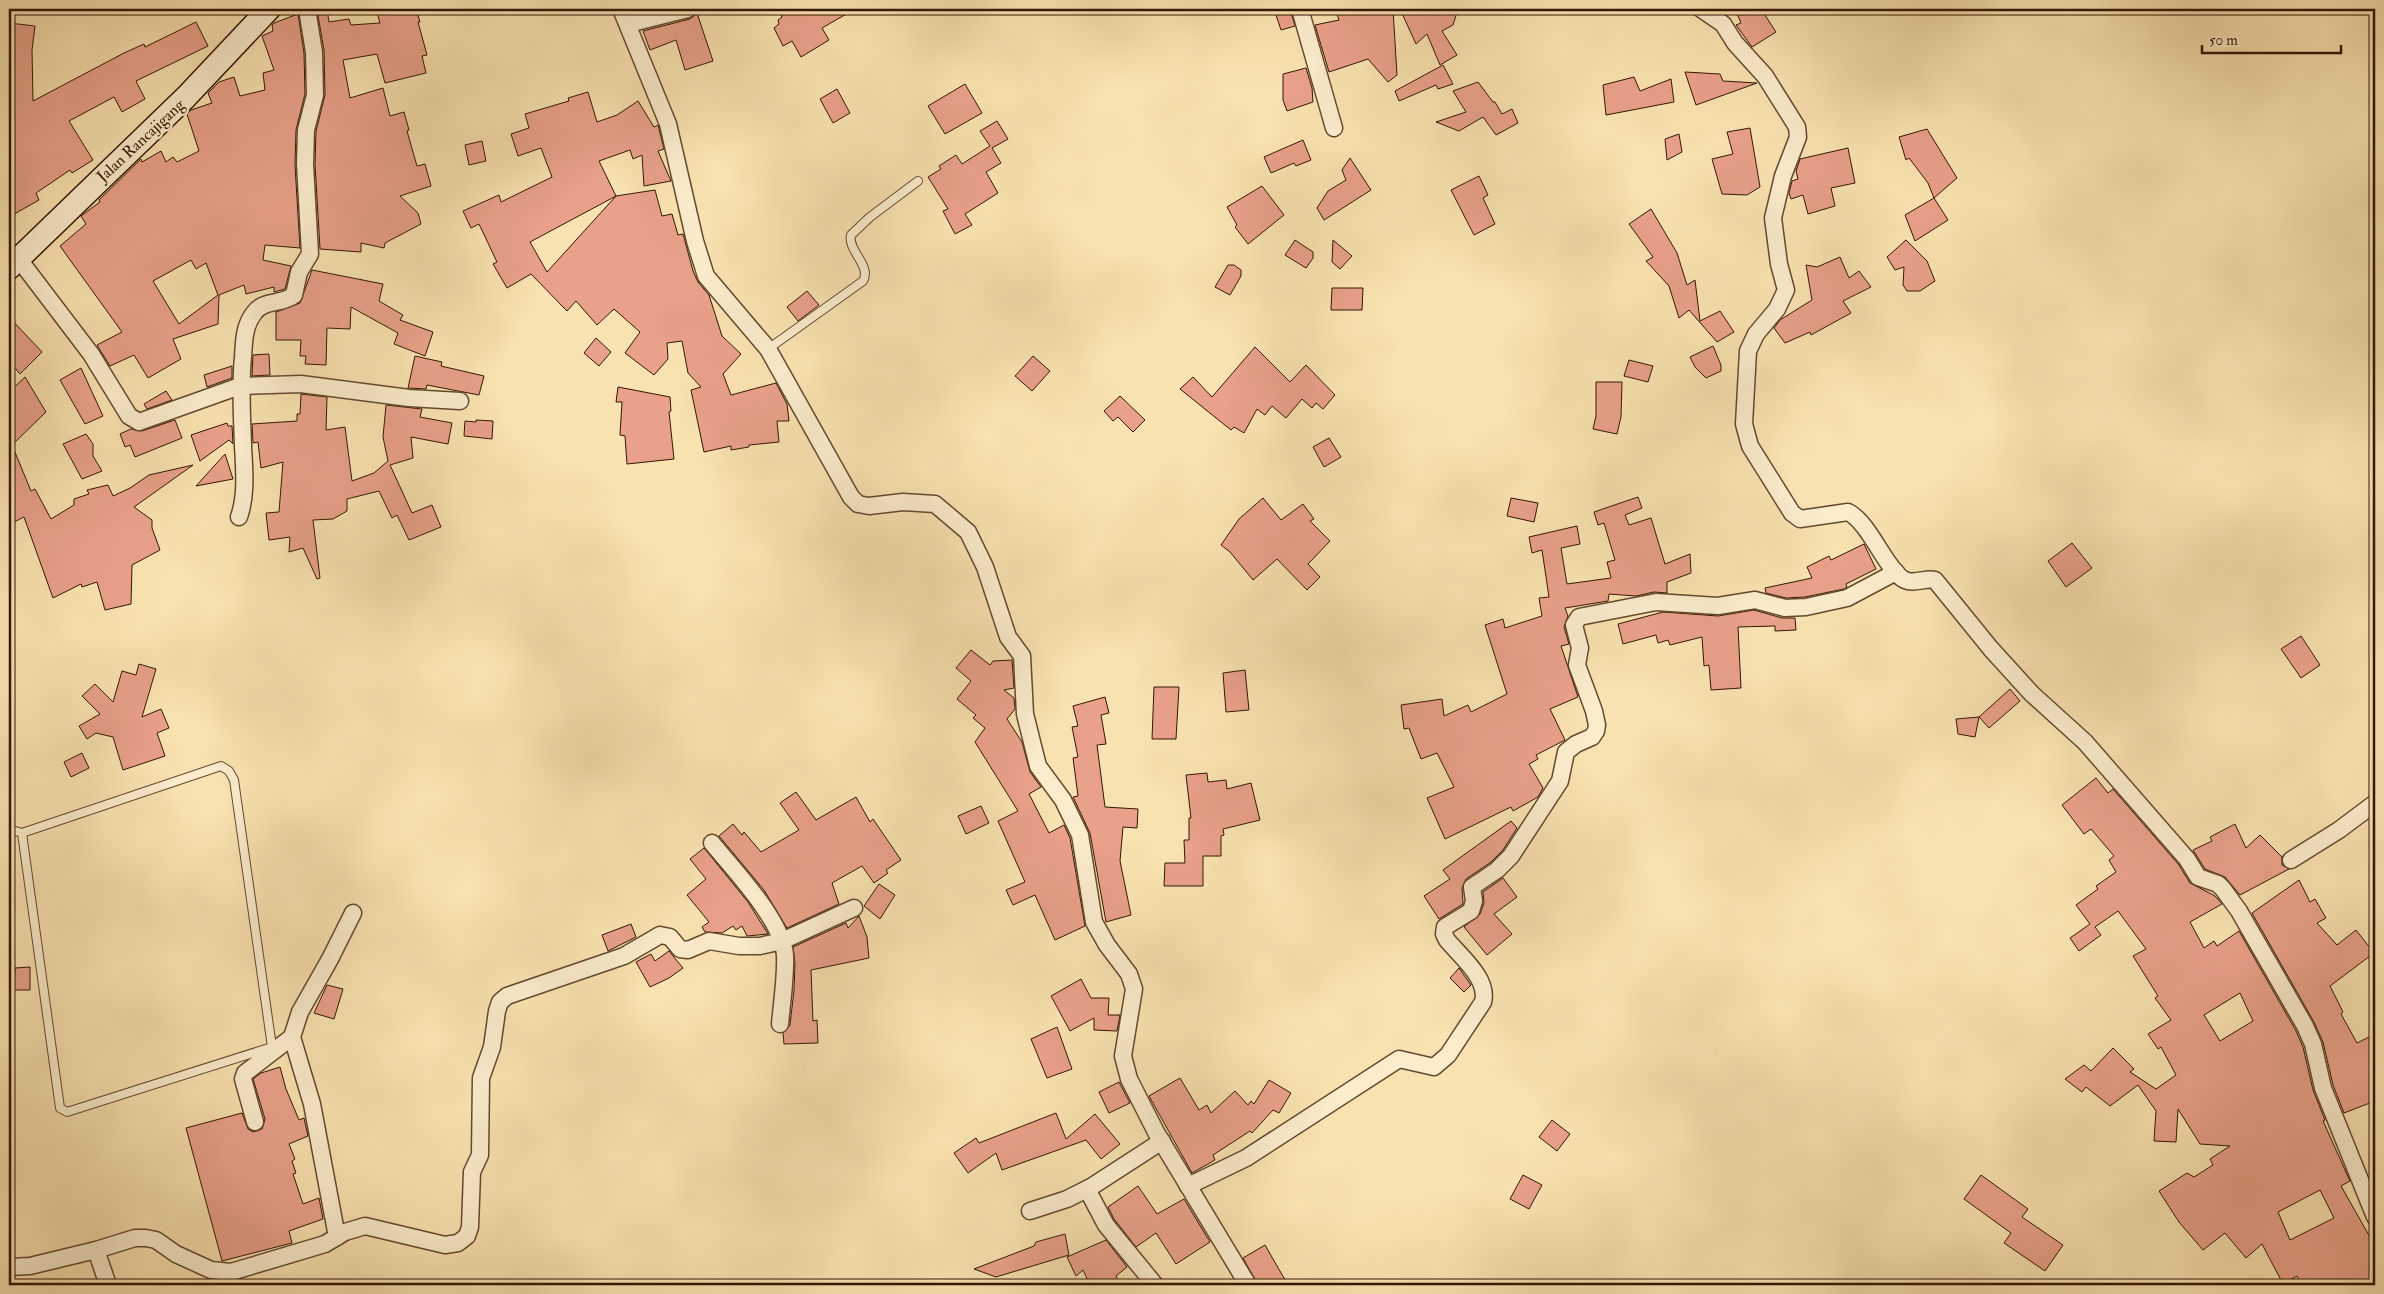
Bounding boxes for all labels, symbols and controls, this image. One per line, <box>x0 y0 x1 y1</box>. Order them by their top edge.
scale bar <box>2202 22 2340 54</box>
text: 50 m <box>2209 31 2238 50</box>
street label: Jalan Rancajigang <box>92 94 190 188</box>

